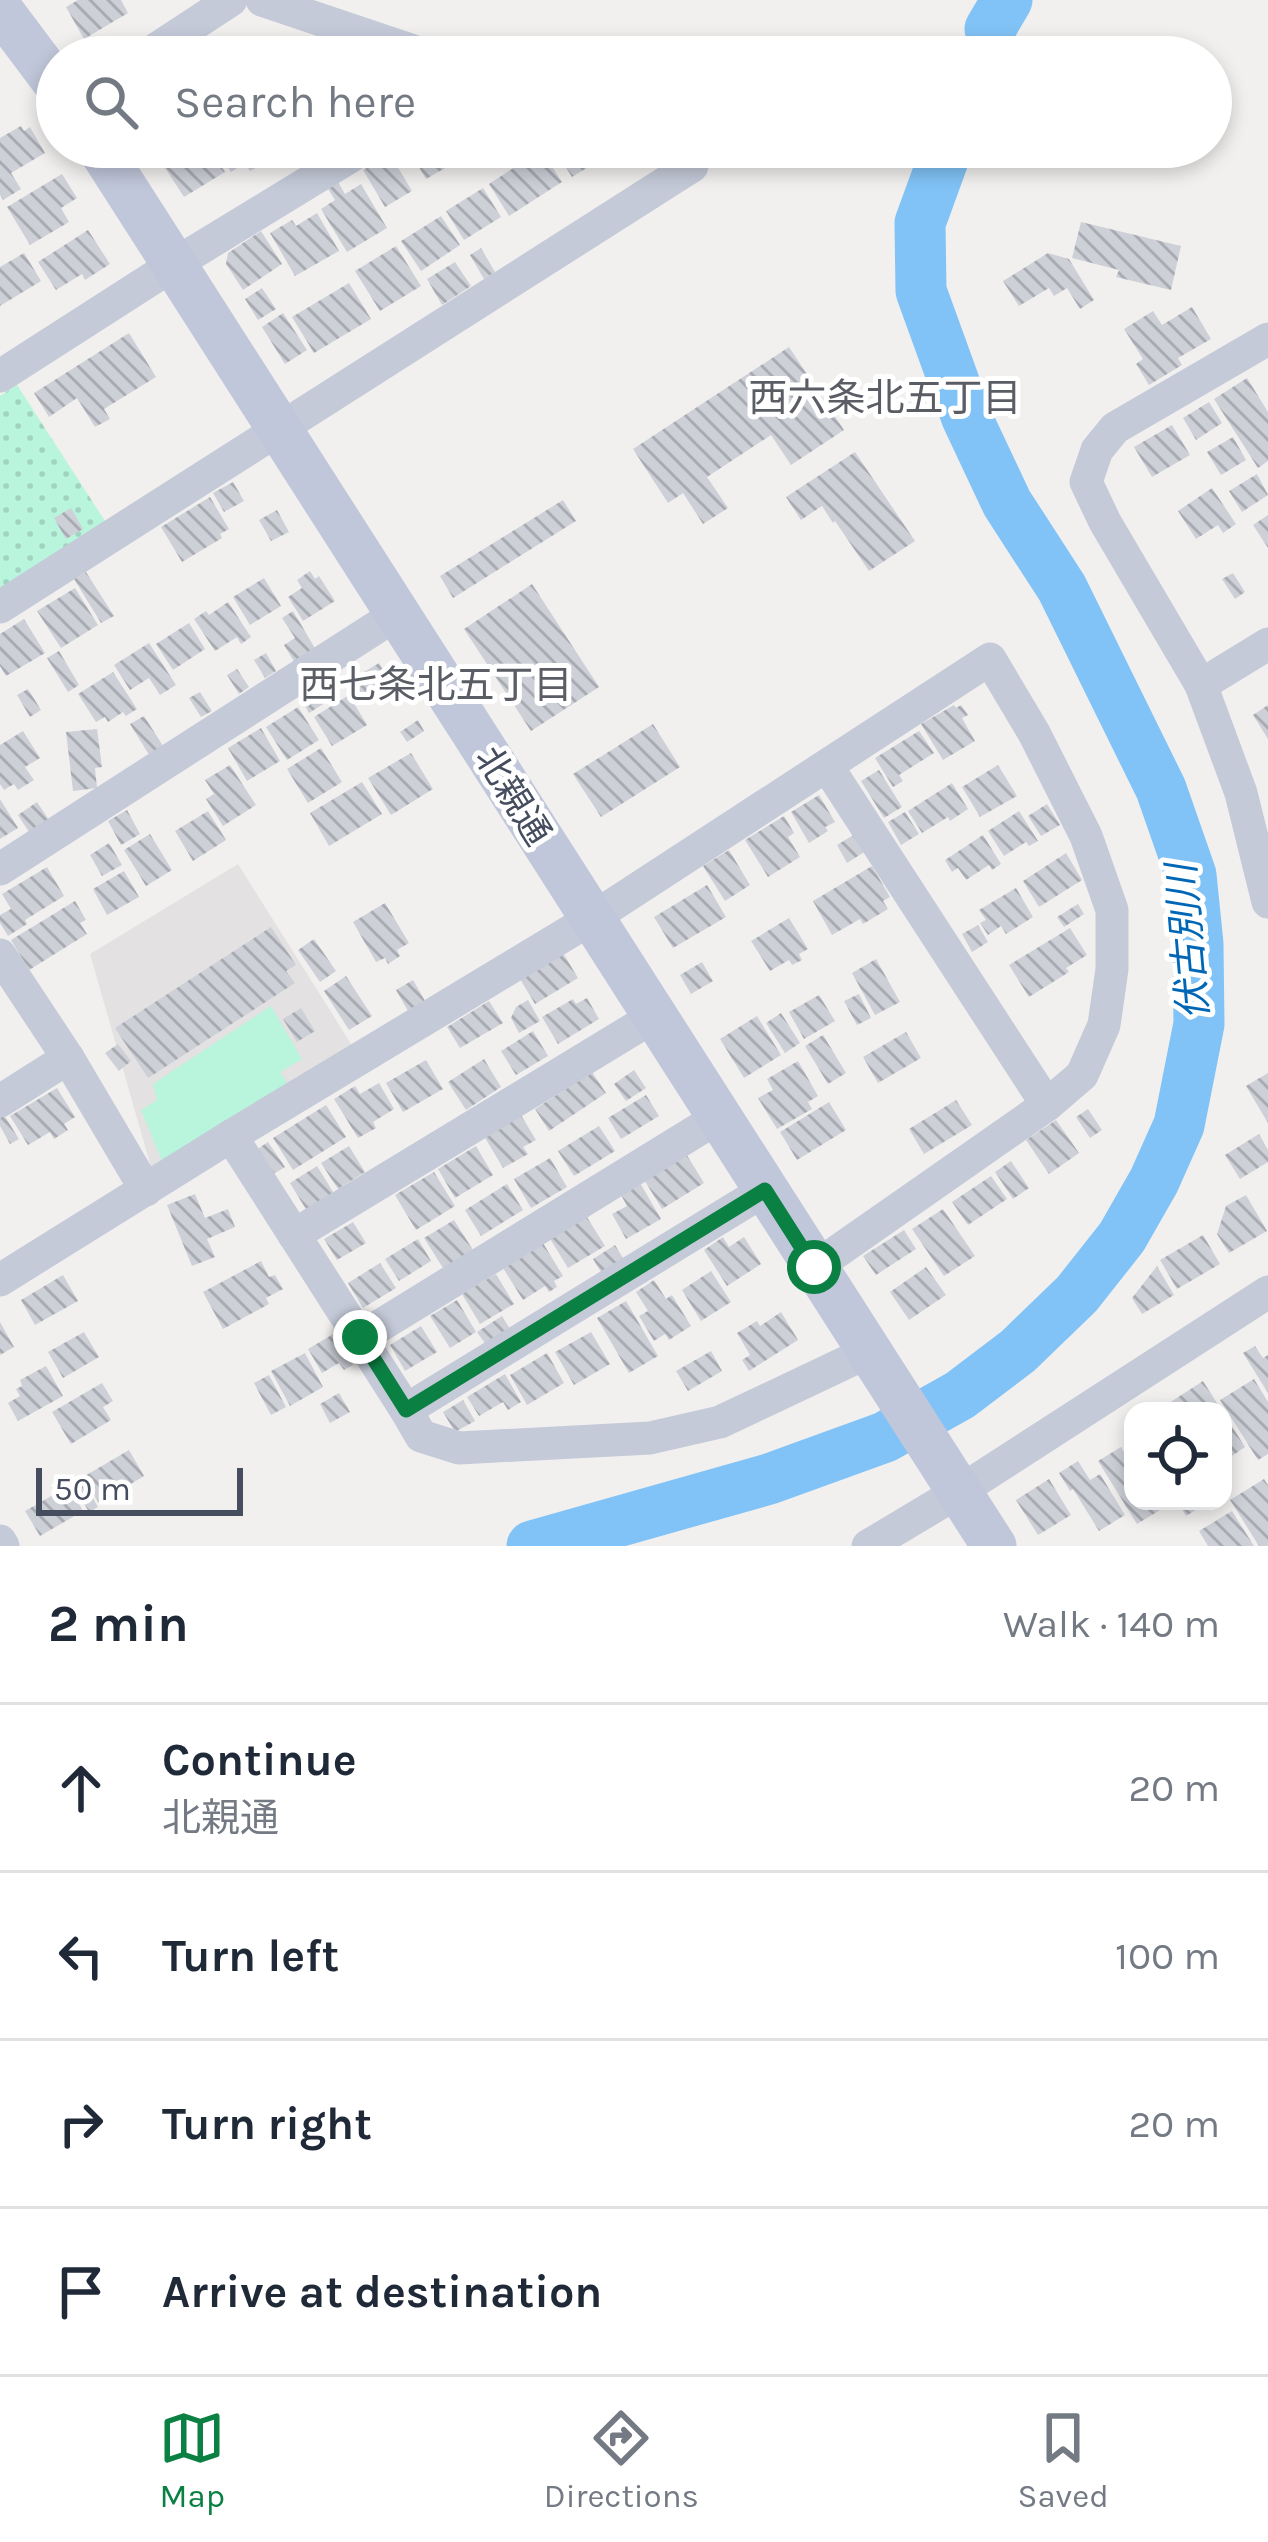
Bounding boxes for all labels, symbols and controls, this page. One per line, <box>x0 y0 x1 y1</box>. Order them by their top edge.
search box <box>36 36 1232 168</box>
icon: search <box>78 69 144 135</box>
text: Search here <box>174 76 416 128</box>
district label: 西六条北五丁目 <box>748 375 1022 421</box>
district label: 西七条北五丁目 <box>299 662 573 708</box>
street label: 北親通 <box>467 739 559 853</box>
water label: 伏古別川 <box>1158 858 1218 1022</box>
route start <box>787 1240 841 1294</box>
route end <box>333 1310 387 1364</box>
map controls <box>1124 1402 1232 1510</box>
button: locate <box>1124 1402 1232 1510</box>
scale bar <box>36 1462 243 1515</box>
text: 50 m <box>54 1470 131 1508</box>
text: 2 min <box>48 1594 189 1654</box>
text: Walk · 140 m <box>1003 1601 1220 1647</box>
text: Continue <box>162 1734 357 1786</box>
icon: ahead <box>48 1755 114 1821</box>
text: 20 m <box>1129 1765 1220 1811</box>
text: 北親通 <box>162 1795 279 1841</box>
icon: left <box>48 1923 114 1989</box>
text: Turn left <box>162 1930 339 1982</box>
text: 100 m <box>1115 1933 1220 1979</box>
icon: right <box>48 2091 114 2157</box>
text: Turn right <box>162 2098 372 2150</box>
text: 20 m <box>1129 2101 1220 2147</box>
icon: arrive <box>48 2259 114 2325</box>
text: Arrive at destination <box>162 2266 602 2318</box>
tab: Map <box>159 2405 225 2515</box>
tab: Directions <box>544 2405 699 2515</box>
tab: Saved <box>1018 2405 1109 2515</box>

